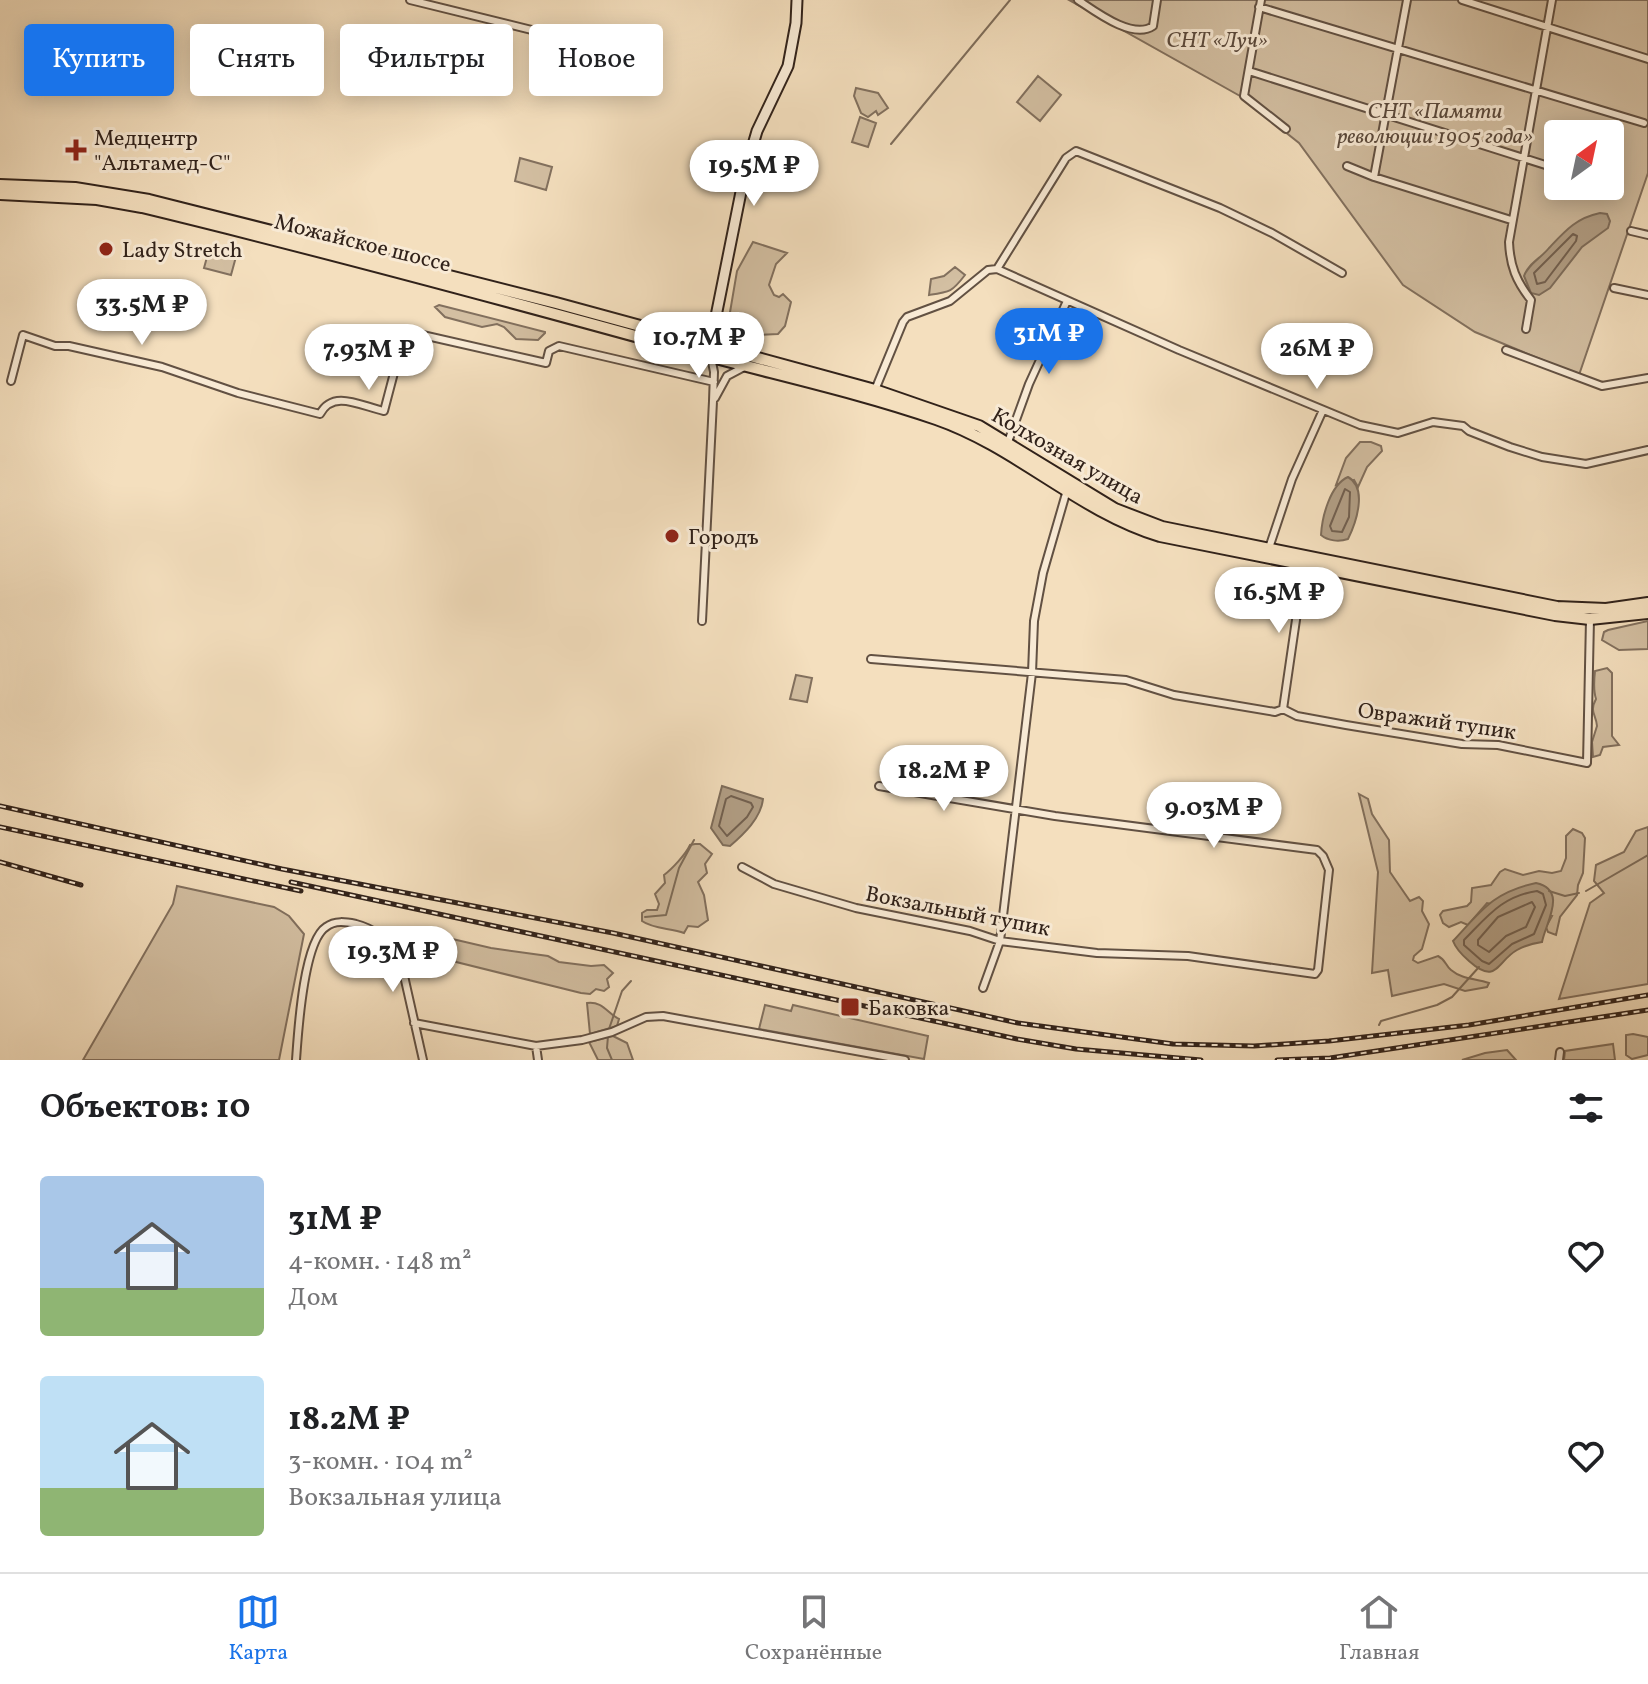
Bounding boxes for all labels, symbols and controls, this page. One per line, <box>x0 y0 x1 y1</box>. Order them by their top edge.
chip: Купить <box>24 24 174 96</box>
chip: Снять <box>190 24 324 96</box>
chip: Фильтры <box>340 24 513 96</box>
chip: Новое <box>529 24 663 96</box>
park label: СНТ «Луч» <box>1166 26 1268 57</box>
park label: СНТ «Памяти революции 1905 года» <box>1337 97 1533 153</box>
north arrow <box>1544 120 1624 200</box>
map controls <box>1544 120 1624 200</box>
place label: Медцентр "Альтамед-С" <box>94 124 231 180</box>
marker: Медцентр "Альтамед-С" <box>65 139 87 161</box>
pin: 19.5M ₽ <box>680 140 828 208</box>
text: 19.5M ₽ <box>708 148 800 184</box>
street label: Можайское шоссе <box>271 207 454 281</box>
place label: Lady Stretch <box>122 236 243 267</box>
marker: Lady Stretch <box>97 240 115 258</box>
pin: 33.5M ₽ <box>68 279 216 347</box>
text: 33.5M ₽ <box>95 287 189 323</box>
pin: 31M ₽ <box>993 308 1105 376</box>
pin: 10.7M ₽ <box>625 312 773 380</box>
text: 31M ₽ <box>1013 316 1085 352</box>
text: 10.7M ₽ <box>652 320 746 356</box>
pin: 26M ₽ <box>1261 323 1373 391</box>
pin: 7.93M ₽ <box>295 324 443 392</box>
text: 26M ₽ <box>1279 331 1355 367</box>
text: 7.93M ₽ <box>323 332 415 368</box>
street label: Колхозная улица <box>985 401 1148 513</box>
place label: Городъ <box>688 523 759 554</box>
marker: Городъ <box>663 527 681 545</box>
pin: 16.5M ₽ <box>1205 567 1353 635</box>
text: 16.5M ₽ <box>1233 575 1325 611</box>
street label: Овражий тупик <box>1355 696 1518 749</box>
pin: 18.2M ₽ <box>870 745 1018 813</box>
text: 18.2M ₽ <box>897 753 991 789</box>
pin: 9.03M ₽ <box>1140 782 1288 850</box>
text: 9.03M ₽ <box>1165 790 1263 826</box>
street label: Вокзальный тупик <box>863 879 1053 946</box>
pin: 19.3M ₽ <box>319 926 467 994</box>
text: 19.3M ₽ <box>346 934 440 970</box>
place label: Баковка <box>868 994 949 1025</box>
marker: Баковка <box>839 996 861 1018</box>
text: Объектов: 10 <box>40 1085 250 1132</box>
icon: filters <box>1564 1086 1608 1130</box>
text: 31M ₽ <box>288 1197 382 1244</box>
icon: home <box>104 1208 200 1304</box>
icon: heart <box>1564 1234 1608 1278</box>
text: 4-комн. · 148 m² <box>288 1244 472 1280</box>
text: Дом <box>288 1280 338 1316</box>
text: 18.2M ₽ <box>288 1397 410 1444</box>
icon: home <box>104 1408 200 1504</box>
icon: heart <box>1564 1434 1608 1478</box>
text: 3-комн. · 104 m² <box>288 1444 473 1480</box>
text: Вокзальная улица <box>288 1480 502 1516</box>
tab: Карта <box>228 1590 288 1669</box>
tab: Сохранённые <box>745 1590 882 1669</box>
tab: Главная <box>1339 1590 1420 1669</box>

